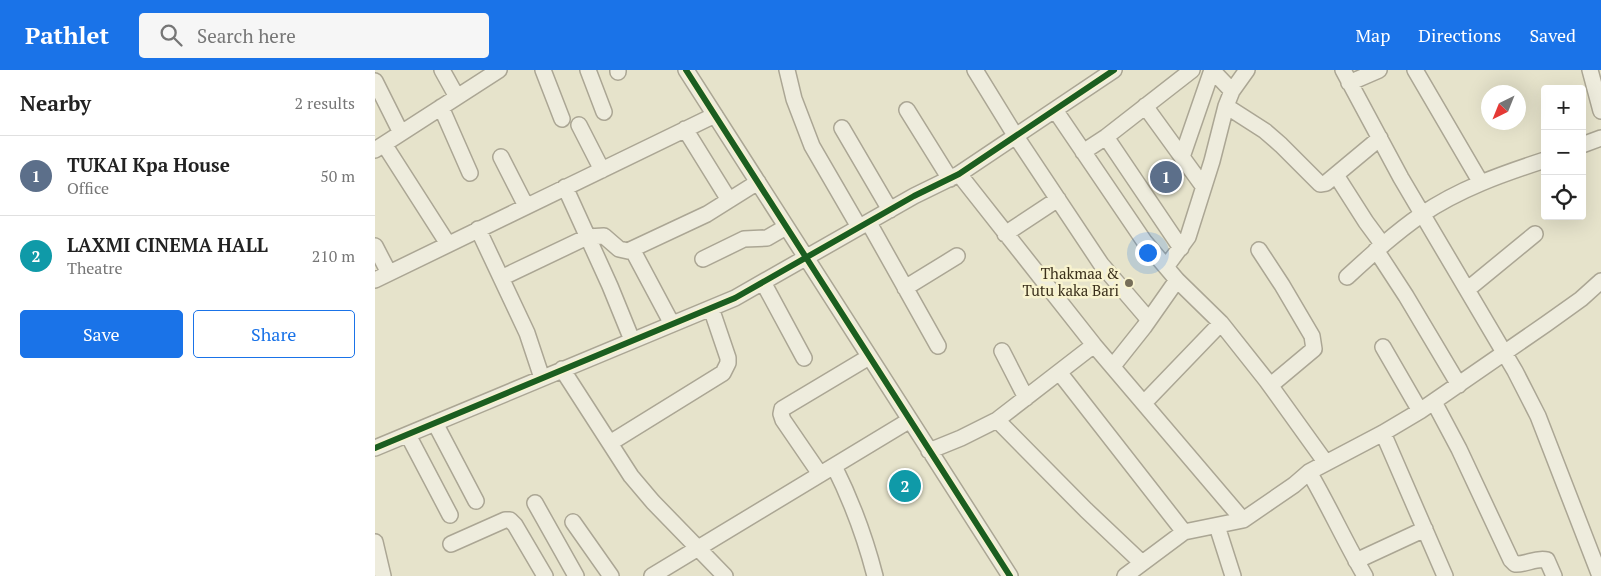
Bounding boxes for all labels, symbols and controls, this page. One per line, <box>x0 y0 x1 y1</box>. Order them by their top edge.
search box <box>139 13 489 58</box>
text: Pathlet <box>25 19 109 51</box>
icon: search <box>157 21 185 49</box>
text: Search here <box>197 23 296 48</box>
text: Map <box>1355 23 1390 47</box>
text: Directions <box>1418 23 1501 47</box>
text: Saved <box>1529 23 1576 47</box>
north arrow <box>1481 85 1526 130</box>
map controls <box>1541 85 1586 220</box>
button: + <box>1541 85 1586 130</box>
text: Nearby <box>20 89 91 117</box>
text: 2 results <box>295 92 355 114</box>
button: − <box>1541 130 1586 175</box>
text: TUKAI Kpa House <box>67 152 230 177</box>
pin: 1 <box>1150 158 1182 196</box>
text: 1 <box>31 165 41 187</box>
text: 50 m <box>320 165 355 187</box>
button: locate <box>1541 175 1586 220</box>
text: Office <box>67 177 109 199</box>
text: LAXMI CINEMA HALL <box>67 232 268 257</box>
your location <box>1135 240 1161 266</box>
text: 2 <box>31 245 41 267</box>
text: 210 m <box>312 245 355 267</box>
text: Theatre <box>67 257 123 279</box>
place label: Thakmaa & Tutu kaka Bari <box>1022 263 1119 300</box>
marker: Thakmaa & Tutu kaka Bari <box>1123 277 1135 289</box>
button: Save <box>20 310 183 358</box>
button: Share <box>193 310 355 358</box>
pin: 2 <box>889 467 921 505</box>

